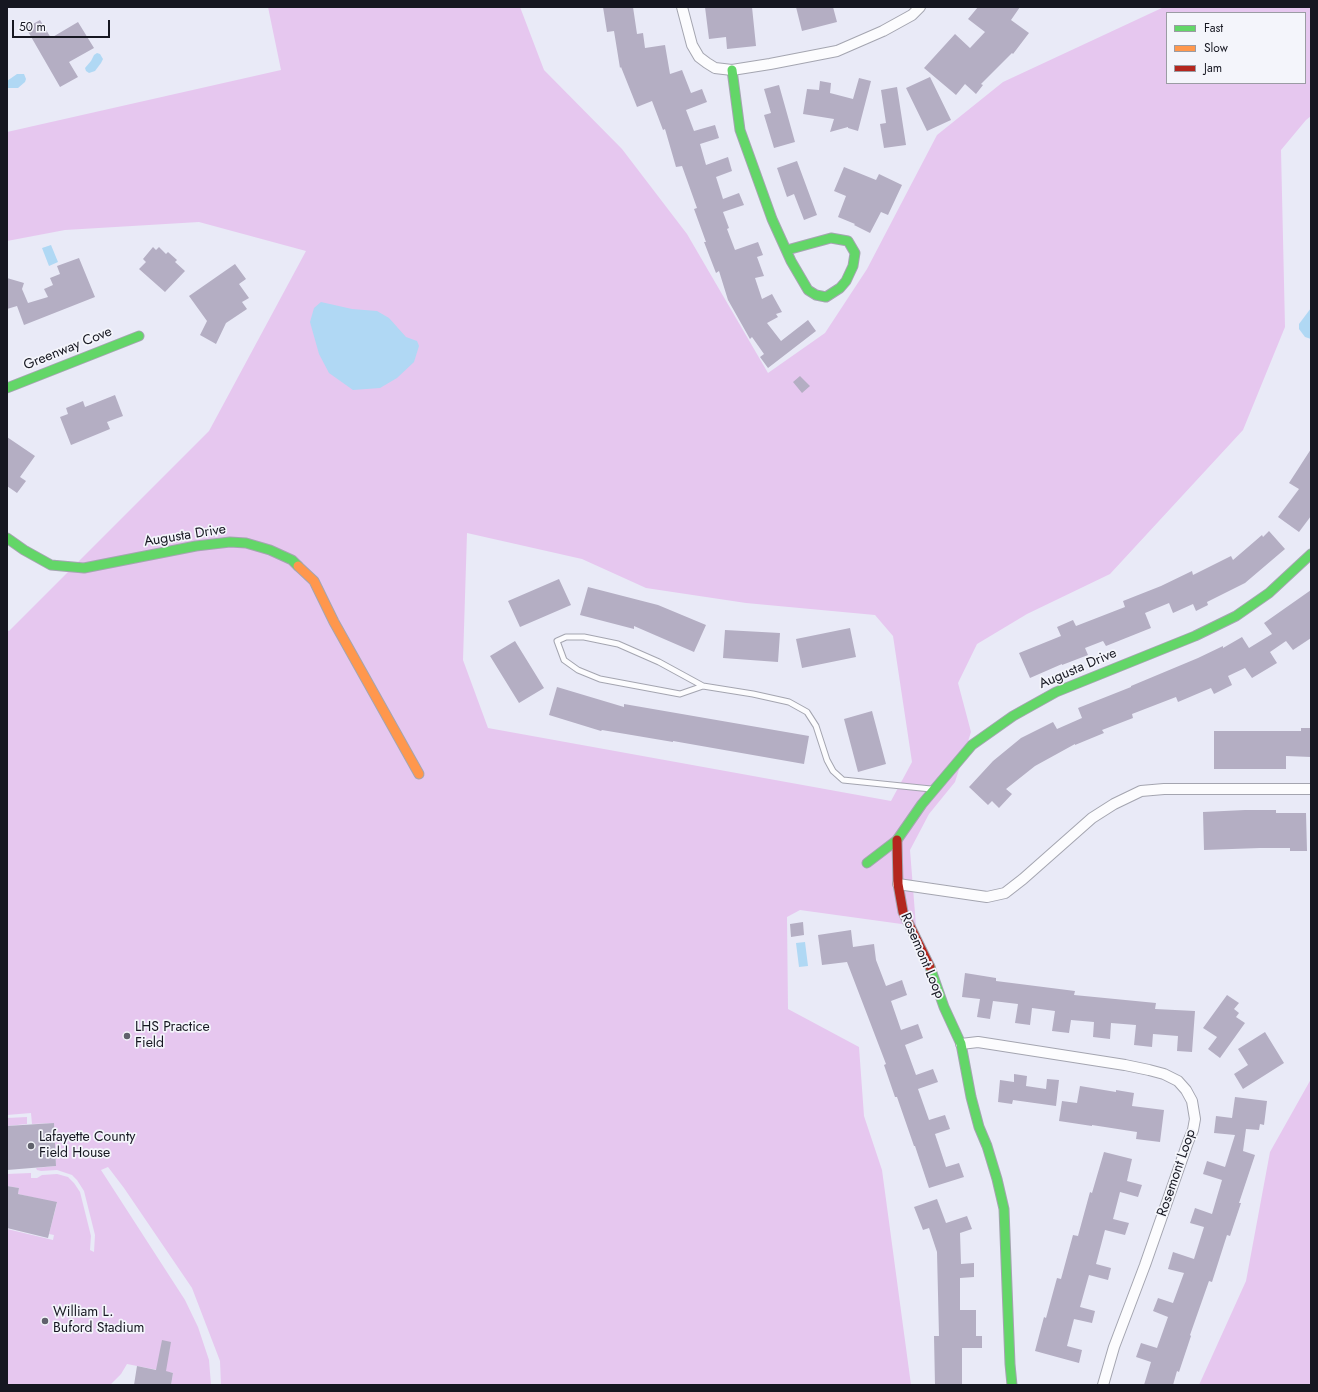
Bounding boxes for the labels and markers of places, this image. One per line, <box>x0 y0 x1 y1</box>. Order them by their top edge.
place label: LHS Practice Field <box>135 1020 210 1052</box>
marker: LHS Practice Field <box>122 1031 132 1041</box>
place label: Lafayette County Field House <box>39 1130 135 1162</box>
marker: Lafayette County Field House <box>26 1141 36 1151</box>
place label: William L. Buford Stadium <box>53 1305 144 1338</box>
marker: William L. Buford Stadium <box>40 1316 50 1326</box>

